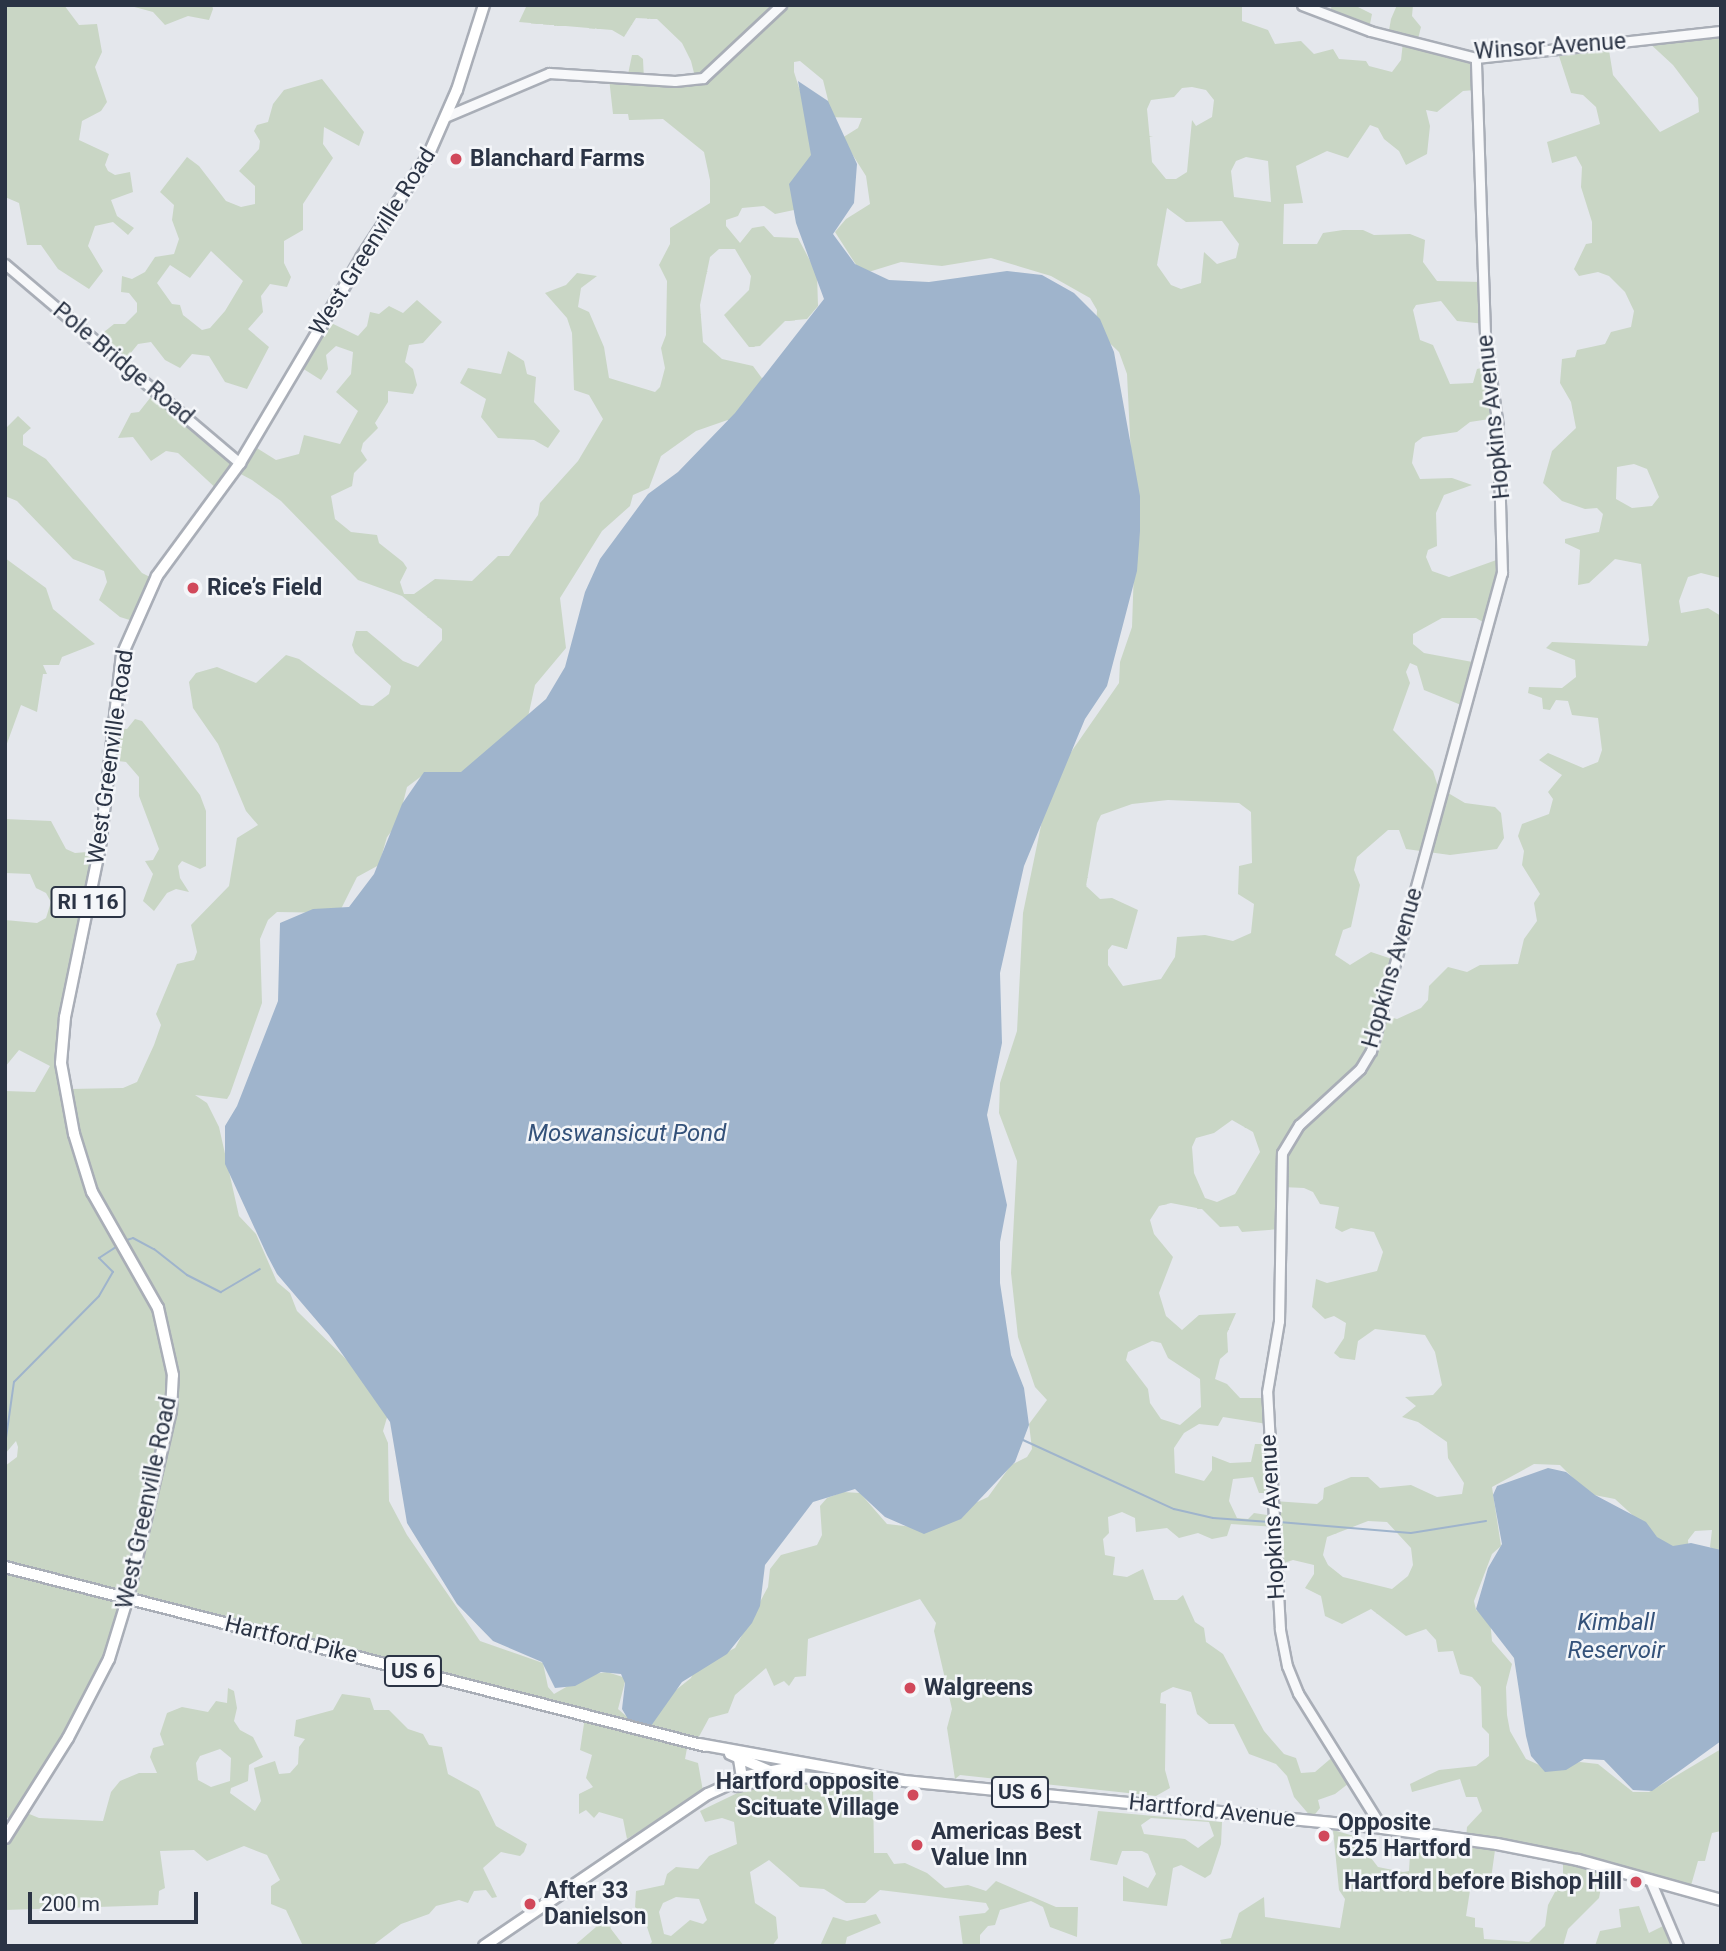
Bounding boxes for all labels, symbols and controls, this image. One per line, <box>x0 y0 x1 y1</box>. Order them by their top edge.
street label: Winsor Avenue <box>1473 28 1627 66</box>
street label: West Greenville Road <box>304 143 442 341</box>
place label: Blanchard Farms <box>470 145 645 173</box>
marker: Blanchard Farms <box>448 151 464 167</box>
street label: Pole Bridge Road <box>47 297 199 431</box>
street label: Hopkins Avenue <box>1472 333 1516 501</box>
place label: Rice’s Field <box>207 574 322 602</box>
marker: Rice’s Field <box>185 580 201 596</box>
street label: West Greenville Road <box>82 648 140 866</box>
road number: RI 116 <box>50 884 126 920</box>
street label: Hopkins Avenue <box>1357 885 1429 1051</box>
water label: Moswansicut Pond <box>528 1120 726 1148</box>
street label: West Greenville Road <box>111 1394 183 1612</box>
street label: Hopkins Avenue <box>1255 1434 1291 1600</box>
water label: Kimball Reservoir <box>1567 1609 1665 1665</box>
street label: Hartford Pike <box>222 1610 360 1670</box>
road number: US 6 <box>383 1654 443 1688</box>
place label: Walgreens <box>924 1674 1033 1702</box>
marker: Walgreens <box>902 1680 918 1696</box>
place label: Hartford opposite Scituate Village <box>716 1768 899 1822</box>
road number: US 6 <box>990 1774 1050 1810</box>
marker: Hartford opposite Scituate Village <box>905 1787 921 1803</box>
street label: Hartford Avenue <box>1127 1789 1297 1833</box>
place label: Opposite 525 Hartford <box>1338 1809 1471 1863</box>
place label: Americas Best Value Inn <box>931 1818 1081 1872</box>
marker: Opposite 525 Hartford <box>1316 1828 1332 1844</box>
marker: Americas Best Value Inn <box>909 1837 925 1853</box>
place label: Hartford before Bishop Hill <box>1344 1868 1622 1896</box>
marker: Hartford before Bishop Hill <box>1628 1874 1644 1890</box>
place label: After 33 Danielson <box>544 1877 646 1931</box>
scale bar <box>32 1878 201 1922</box>
text: 200 m <box>41 1892 100 1916</box>
marker: After 33 Danielson <box>522 1896 538 1912</box>

